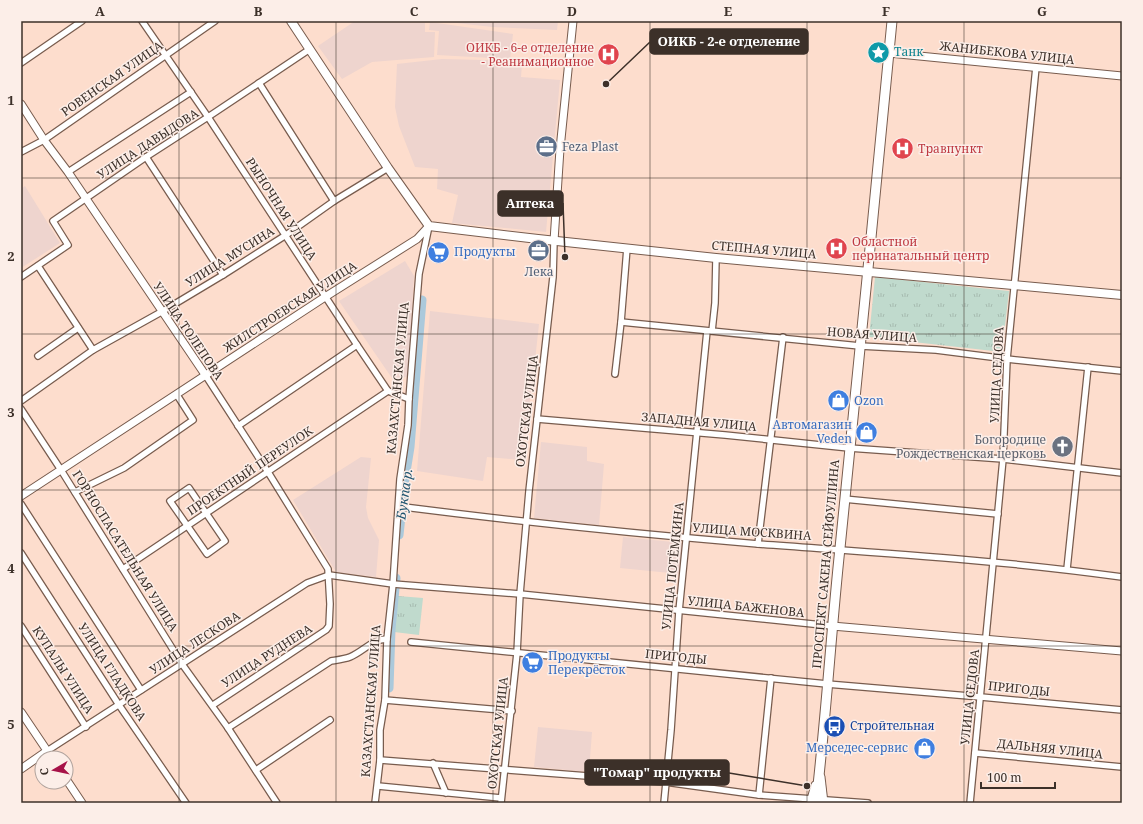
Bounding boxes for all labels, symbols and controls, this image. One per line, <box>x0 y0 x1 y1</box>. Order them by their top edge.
text: A <box>95 2 105 20</box>
text: B <box>254 2 263 20</box>
text: C <box>410 2 419 20</box>
text: D <box>567 2 577 20</box>
text: E <box>724 2 733 20</box>
text: F <box>882 2 890 20</box>
text: G <box>1037 2 1047 20</box>
callout: ОИКБ - 2-е отделение <box>650 29 808 54</box>
text: ОИКБ - 2-е отделение <box>658 32 800 50</box>
street label: РОВЕНСКАЯ УЛИЦА <box>57 37 166 120</box>
street label: ЖАНИБЕКОВА УЛИЦА <box>938 37 1076 68</box>
place label: ОИКБ - 6-е отделение - Реанимационное <box>466 39 594 70</box>
place icon: Танк <box>866 39 892 65</box>
hospital icon: ОИКБ - 6-е отделение - Реанимационное <box>596 42 622 68</box>
place label: Танк <box>894 43 924 60</box>
text: 1 <box>7 91 15 109</box>
street label: УЛИЦА ДАВЫДОВА <box>94 104 202 183</box>
office icon: Feza Plast <box>533 134 559 160</box>
hospital icon: Травпункт <box>889 136 915 162</box>
place label: Feza Plast <box>562 138 618 155</box>
place label: Травпункт <box>918 140 983 157</box>
street label: РЫНОЧНАЯ УЛИЦА <box>242 154 321 264</box>
callout: Аптека <box>498 191 563 216</box>
text: Аптека <box>506 194 555 212</box>
street label: УЛИЦА МУСИНА <box>182 222 278 291</box>
place label: Областной перинатальный центр <box>852 233 990 264</box>
street label: СТЕПНАЯ УЛИЦА <box>711 236 818 263</box>
hospital icon: Областной перинатальный центр <box>823 236 849 262</box>
office icon: Лека <box>526 238 552 264</box>
supermarket icon: Продукты <box>426 239 452 265</box>
place label: Продукты <box>454 243 516 260</box>
text: 2 <box>7 247 15 265</box>
street label: ЖИЛСТРОЕВСКАЯ УЛИЦА <box>219 257 360 357</box>
place label: Лека <box>524 263 554 280</box>
street label: УЛИЦА ТОЛЕПОВА <box>149 278 228 383</box>
street label: КАЗАХСТАНСКАЯ УЛИЦА <box>382 301 413 455</box>
street label: НОВАЯ УЛИЦА <box>827 323 918 346</box>
street label: УЛИЦА СЕДОВА <box>985 326 1008 424</box>
street label: ОХОТСКАЯ УЛИЦА <box>511 353 542 468</box>
shop icon: Ozon <box>826 388 852 414</box>
place label: Ozon <box>854 392 884 409</box>
text: 3 <box>7 403 15 421</box>
street label: ЗАПАДНАЯ УЛИЦА <box>641 408 758 435</box>
place label: Автомагазин Veden <box>772 416 852 447</box>
shop icon: Автомагазин Veden <box>854 419 880 445</box>
street label: ПРОЕКТНЫЙ ПЕРЕУЛОК <box>184 422 316 519</box>
place label: Богородице Рождественская церковь <box>896 431 1047 462</box>
church icon: Богородице Рождественская церковь <box>1049 434 1075 460</box>
street label: ПРОСПЕКТ САКЕНА СЕЙФУЛЛИНА <box>808 458 843 669</box>
street label: ГОРНОСПАСАТЕЛЬНАЯ УЛИЦА <box>69 467 182 635</box>
water label: Букпа р. <box>391 467 417 522</box>
street label: УЛИЦА ПОТЁМКИНА <box>657 501 688 631</box>
street label: УЛИЦА МОСКВИНА <box>692 519 813 544</box>
text: 4 <box>7 559 15 577</box>
street label: УЛИЦА БАЖЕНОВА <box>687 592 806 621</box>
street label: УЛИЦА ЛЕСКОВА <box>146 607 244 678</box>
street label: УЛИЦА ГЛАДКОВА <box>74 619 151 725</box>
street label: УЛИЦА РУДНЕВА <box>218 620 316 691</box>
street label: КУПАЛЫ УЛИЦА <box>29 623 98 717</box>
street label: КАЗАХСТАНСКАЯ УЛИЦА <box>357 624 384 778</box>
street label: ПРИГОДЫ <box>644 645 708 668</box>
place label: Продукты Перекрёсток <box>548 647 626 678</box>
street label: УЛИЦА СЕДОВА <box>956 648 983 746</box>
supermarket icon: Продукты Перекрёсток <box>519 650 545 676</box>
street label: ОХОТСКАЯ УЛИЦА <box>483 676 512 790</box>
street label: ПРИГОДЫ <box>987 677 1051 700</box>
bus stop icon: Стройтельная <box>821 713 847 739</box>
text: 5 <box>7 715 15 733</box>
place label: Стройтельная <box>850 717 935 734</box>
street label: ДАЛЬНЯЯ УЛИЦА <box>996 734 1104 763</box>
shop icon: Мерседес-сервис <box>911 735 937 761</box>
place label: Мерседес-сервис <box>806 739 908 756</box>
north arrow <box>34 750 74 790</box>
callout: "Томар" продукты <box>585 760 729 785</box>
text: "Томар" продукты <box>593 763 722 781</box>
scale bar <box>981 764 1055 790</box>
text: С <box>36 767 52 776</box>
text: 100 m <box>987 769 1022 786</box>

